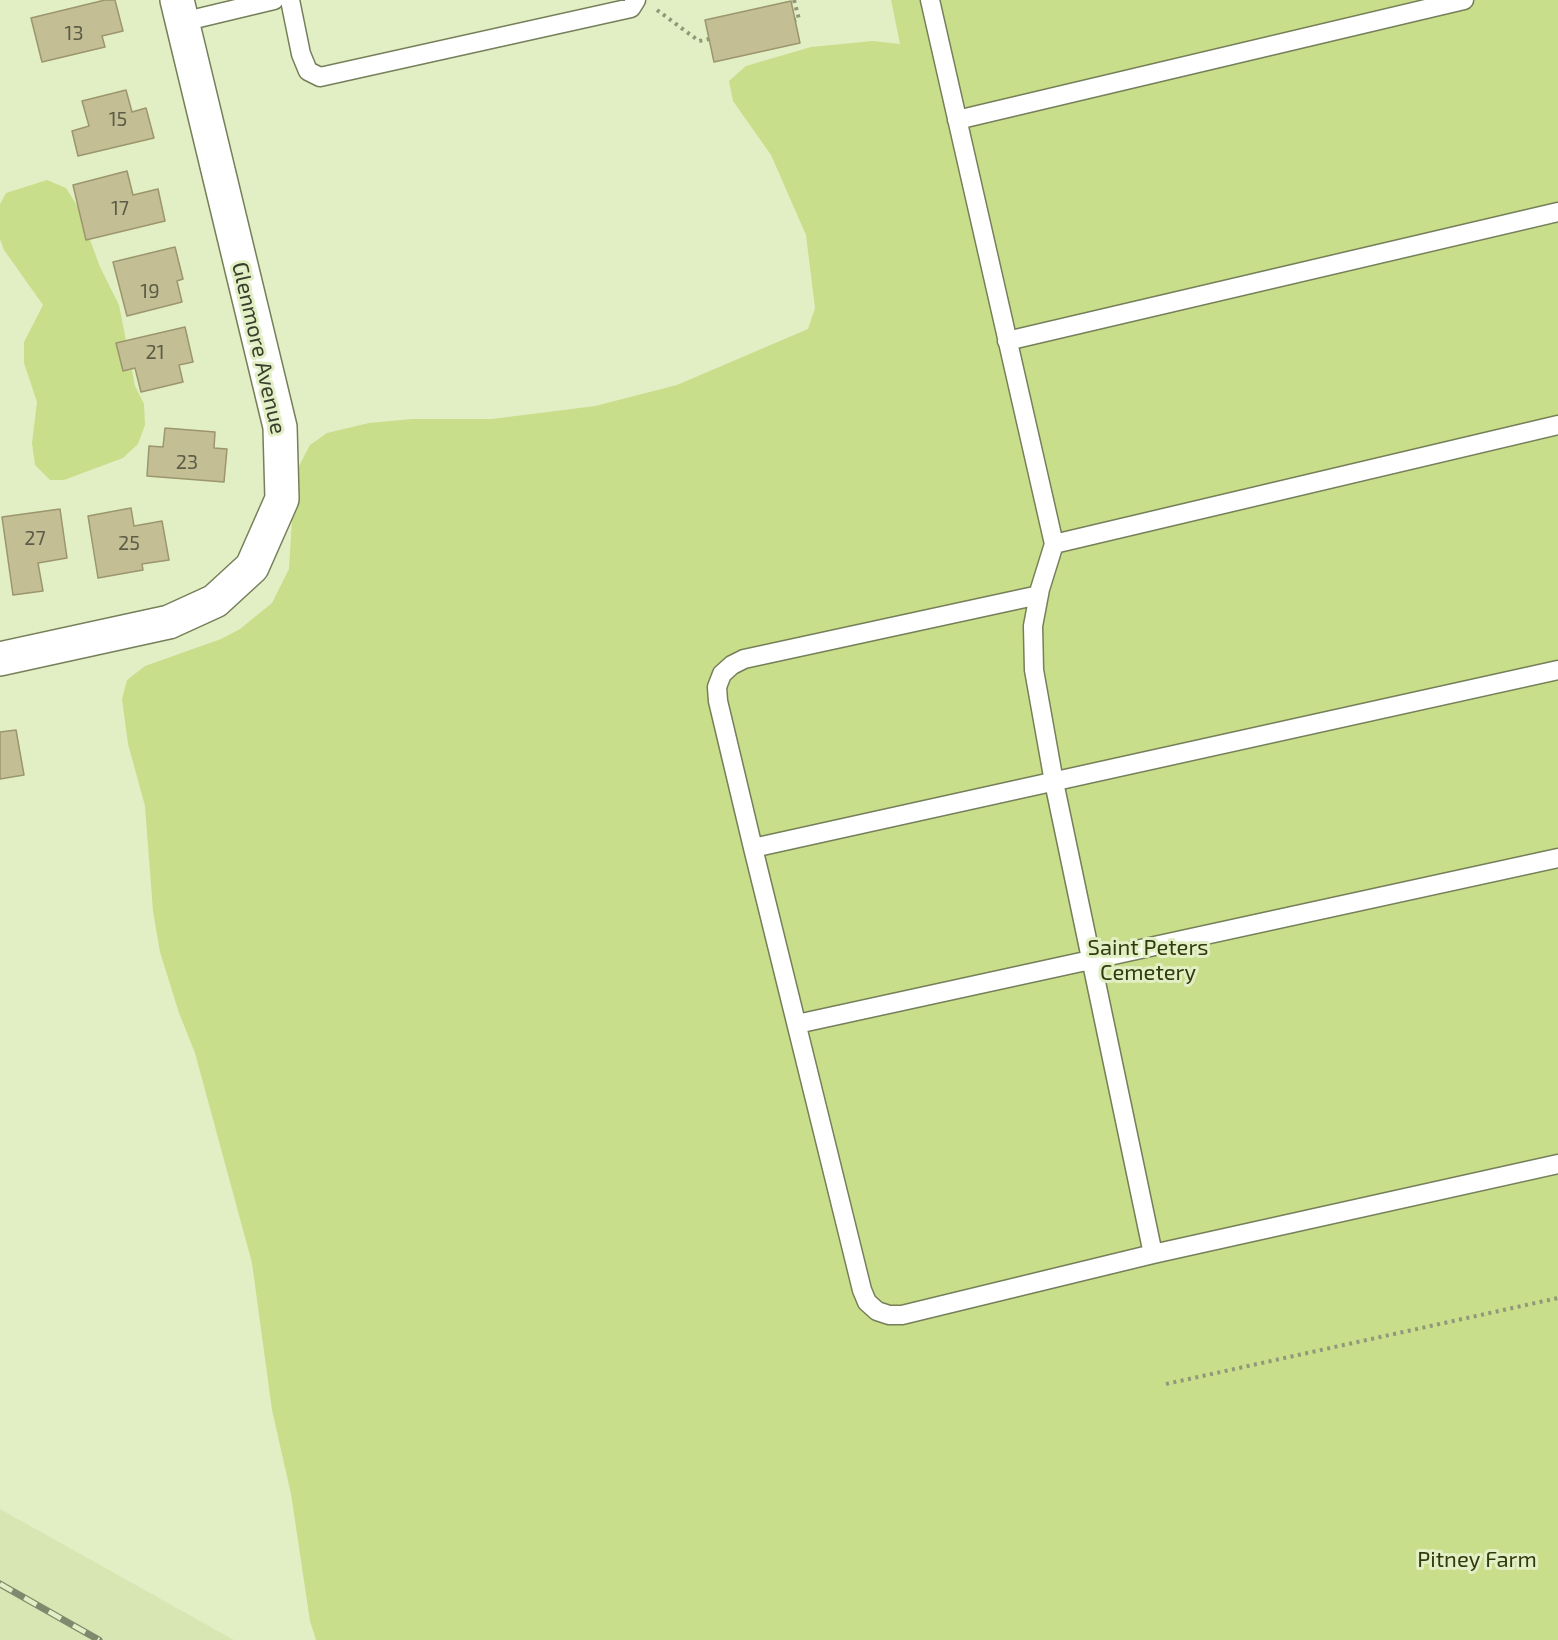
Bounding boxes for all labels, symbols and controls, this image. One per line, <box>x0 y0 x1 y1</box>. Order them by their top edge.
house number: 13 <box>64 21 84 45</box>
house number: 15 <box>109 107 127 131</box>
house number: 17 <box>111 196 129 220</box>
street label: Glenmore Avenue <box>226 259 292 437</box>
house number: 19 <box>140 279 160 303</box>
house number: 21 <box>145 340 165 364</box>
house number: 23 <box>176 450 198 474</box>
house number: 27 <box>24 526 46 550</box>
house number: 25 <box>118 531 140 555</box>
park label: Saint Peters Cemetery <box>1088 935 1208 986</box>
park label: Pitney Farm <box>1417 1547 1537 1573</box>

